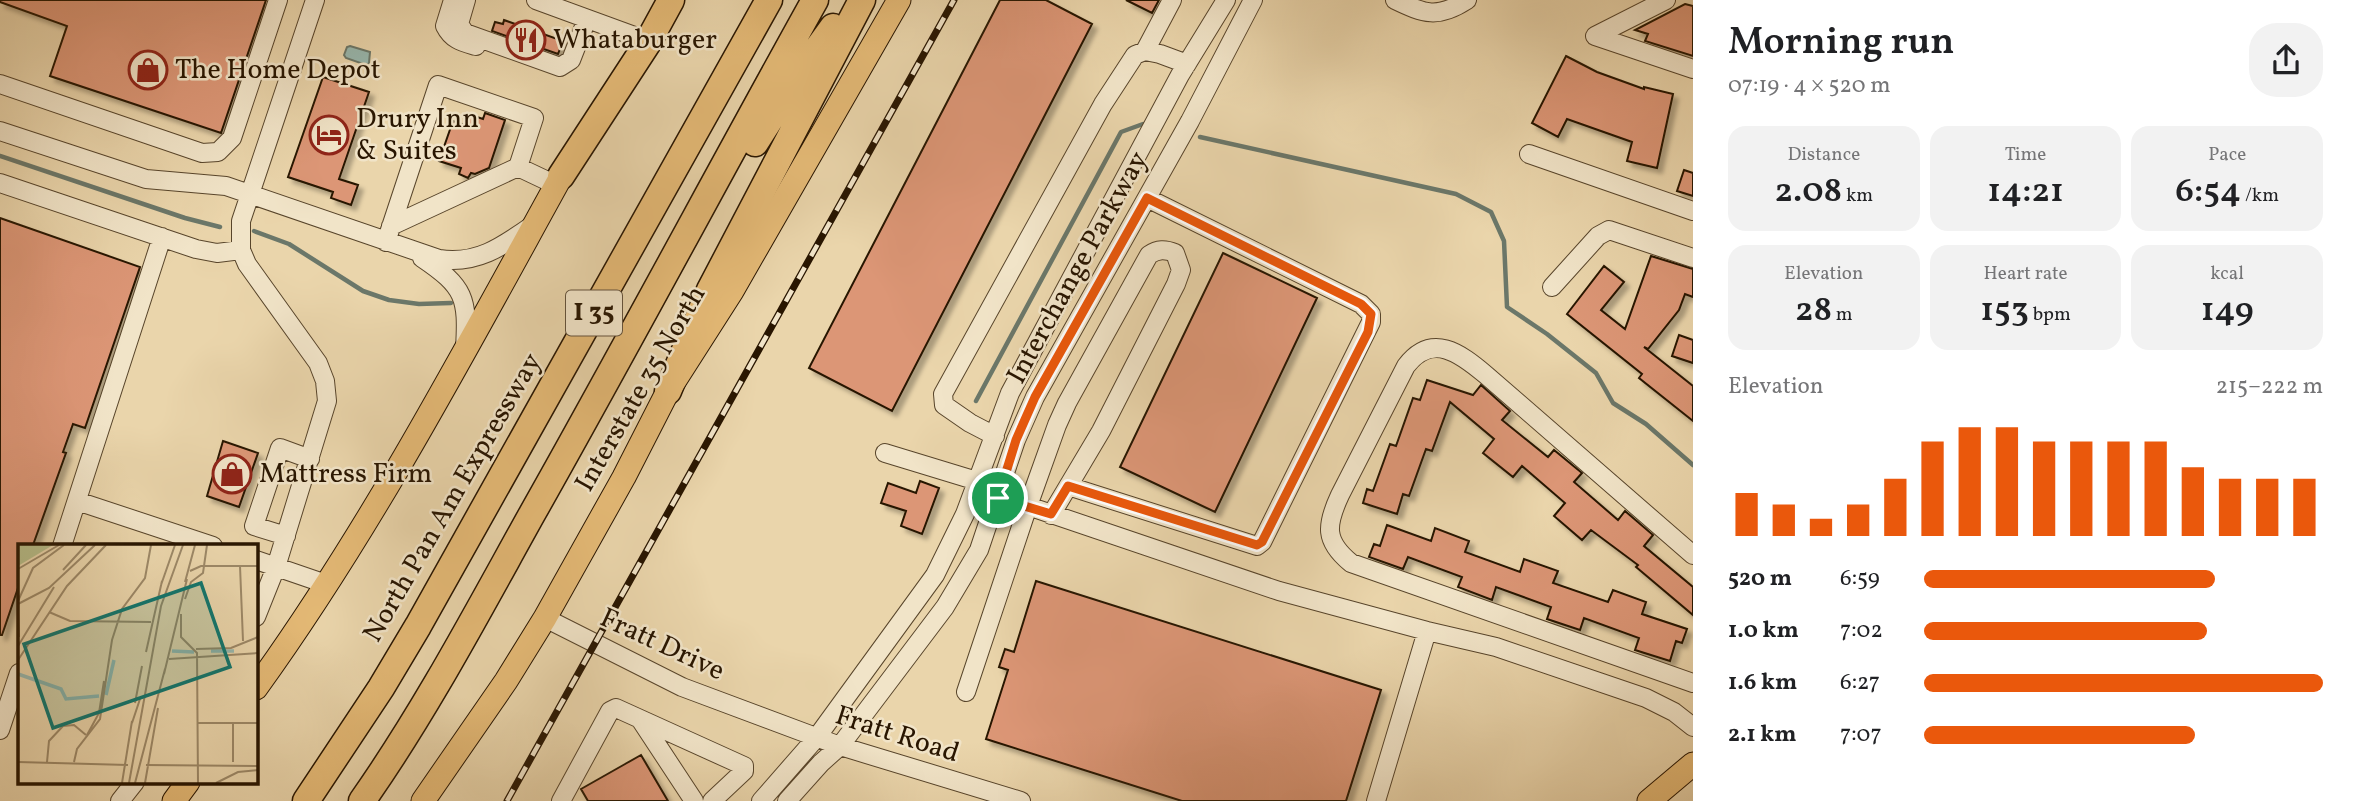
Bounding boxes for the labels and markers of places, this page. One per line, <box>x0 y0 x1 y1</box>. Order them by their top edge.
restaurant icon: Whataburger <box>505 19 547 61</box>
place label: Whataburger <box>553 21 717 60</box>
shop icon: The Home Depot <box>127 49 169 91</box>
place label: The Home Depot <box>175 51 381 90</box>
place label: Drury Inn & Suites <box>356 100 479 171</box>
hotel icon: Drury Inn & Suites <box>308 114 350 156</box>
shop icon: Mattress Firm <box>211 453 253 495</box>
place label: Mattress Firm <box>259 455 432 494</box>
pin <box>968 468 1028 528</box>

